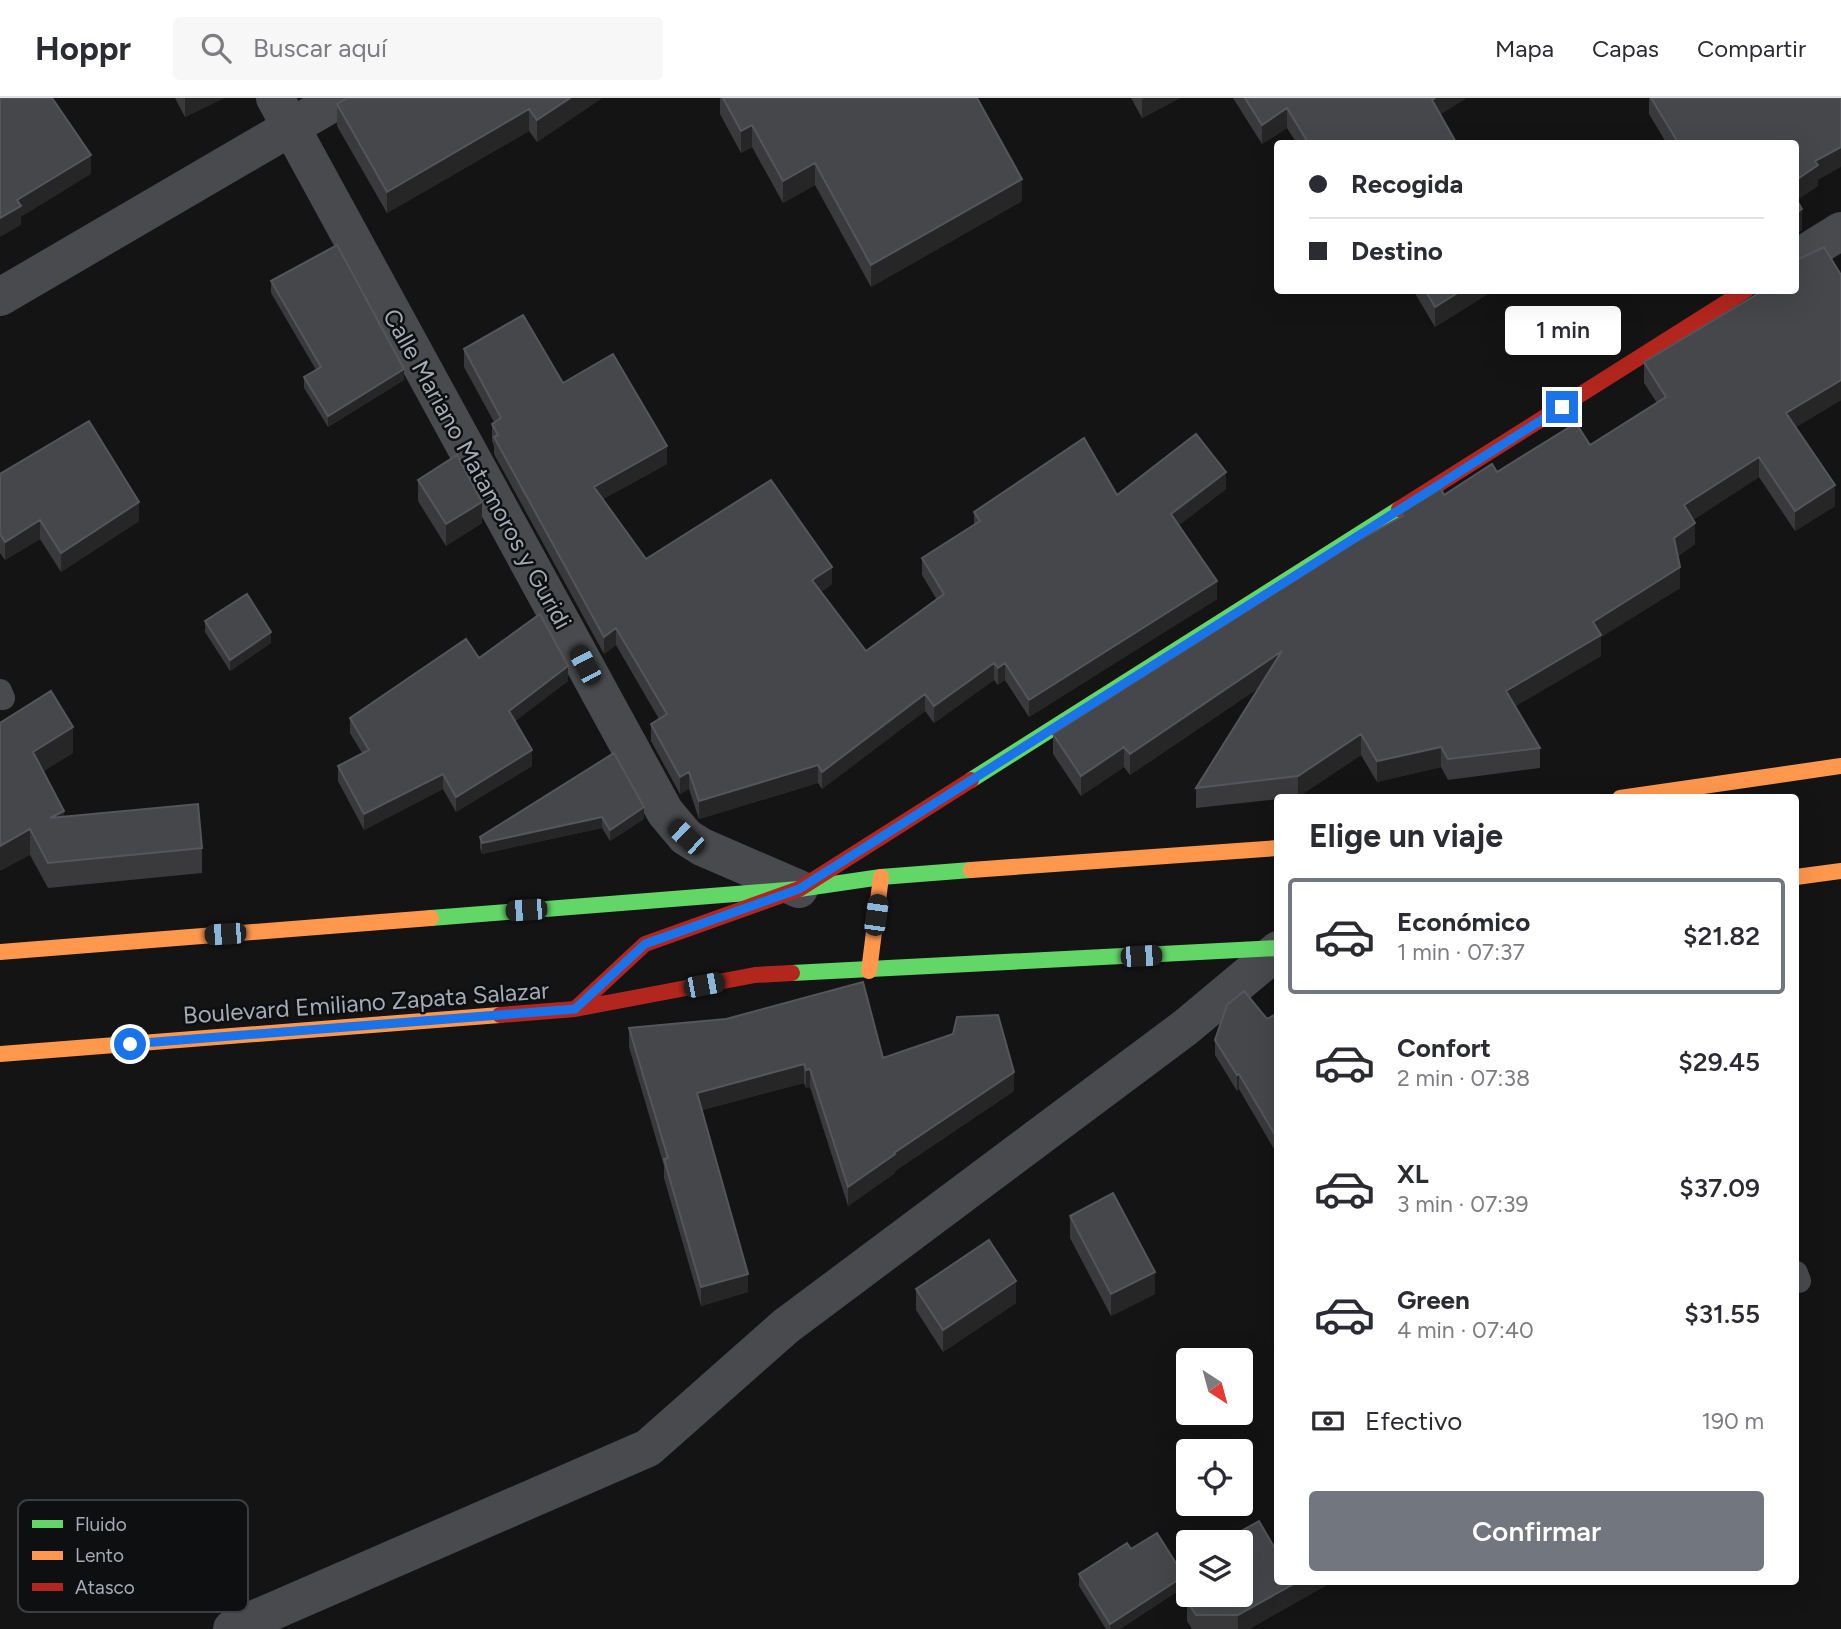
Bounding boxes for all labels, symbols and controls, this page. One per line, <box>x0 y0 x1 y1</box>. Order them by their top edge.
search box <box>173 17 663 80</box>
text: Hoppr <box>35 29 131 68</box>
icon: search <box>197 29 235 67</box>
text: Buscar aquí <box>253 32 387 64</box>
text: Mapa <box>1495 34 1554 63</box>
text: Capas <box>1592 34 1659 63</box>
text: Compartir <box>1697 34 1806 63</box>
text: Recogida <box>1351 168 1463 200</box>
text: Destino <box>1351 235 1443 267</box>
street label: Calle Mariano Matamoros y Guridi <box>377 304 578 634</box>
callout: 1 min <box>1504 306 1620 354</box>
text: 1 min <box>1536 316 1590 344</box>
route end <box>1546 391 1578 423</box>
car <box>566 642 605 688</box>
car <box>664 815 709 859</box>
text: Elige un viaje <box>1309 817 1503 855</box>
car <box>863 893 890 937</box>
car <box>505 898 548 922</box>
icon: car <box>1313 905 1376 968</box>
text: Económico <box>1397 906 1530 938</box>
text: $21.82 <box>1683 920 1760 952</box>
car <box>204 922 247 946</box>
text: 1 min · 07:37 <box>1397 938 1525 966</box>
car <box>1120 944 1163 968</box>
car <box>682 971 727 999</box>
street label: Boulevard Emiliano Zapata Salazar <box>182 975 550 1030</box>
route start <box>114 1028 146 1060</box>
icon: car <box>1313 1031 1376 1094</box>
text: Confort <box>1397 1032 1491 1064</box>
text: $29.45 <box>1678 1046 1760 1078</box>
text: 2 min · 07:38 <box>1397 1064 1530 1092</box>
icon: car <box>1313 1157 1376 1220</box>
text: XL <box>1397 1158 1429 1190</box>
text: $37.09 <box>1679 1172 1760 1204</box>
text: 3 min · 07:39 <box>1397 1190 1529 1218</box>
icon: car <box>1313 1283 1376 1346</box>
text: Green <box>1397 1284 1470 1316</box>
text: $31.55 <box>1684 1298 1760 1330</box>
text: 4 min · 07:40 <box>1397 1316 1534 1344</box>
north arrow <box>1176 1348 1253 1424</box>
map controls <box>1176 1348 1253 1607</box>
icon: cash <box>1309 1402 1347 1440</box>
text: Efectivo <box>1365 1405 1462 1437</box>
text: 190 m <box>1701 1407 1764 1435</box>
button: locate <box>1176 1439 1253 1516</box>
button: Confirmar <box>1309 1491 1764 1571</box>
legend <box>18 1500 248 1612</box>
text: Fluido <box>75 1513 127 1536</box>
button: layers <box>1176 1530 1253 1607</box>
text: Lento <box>75 1544 124 1567</box>
text: Atasco <box>75 1576 135 1599</box>

